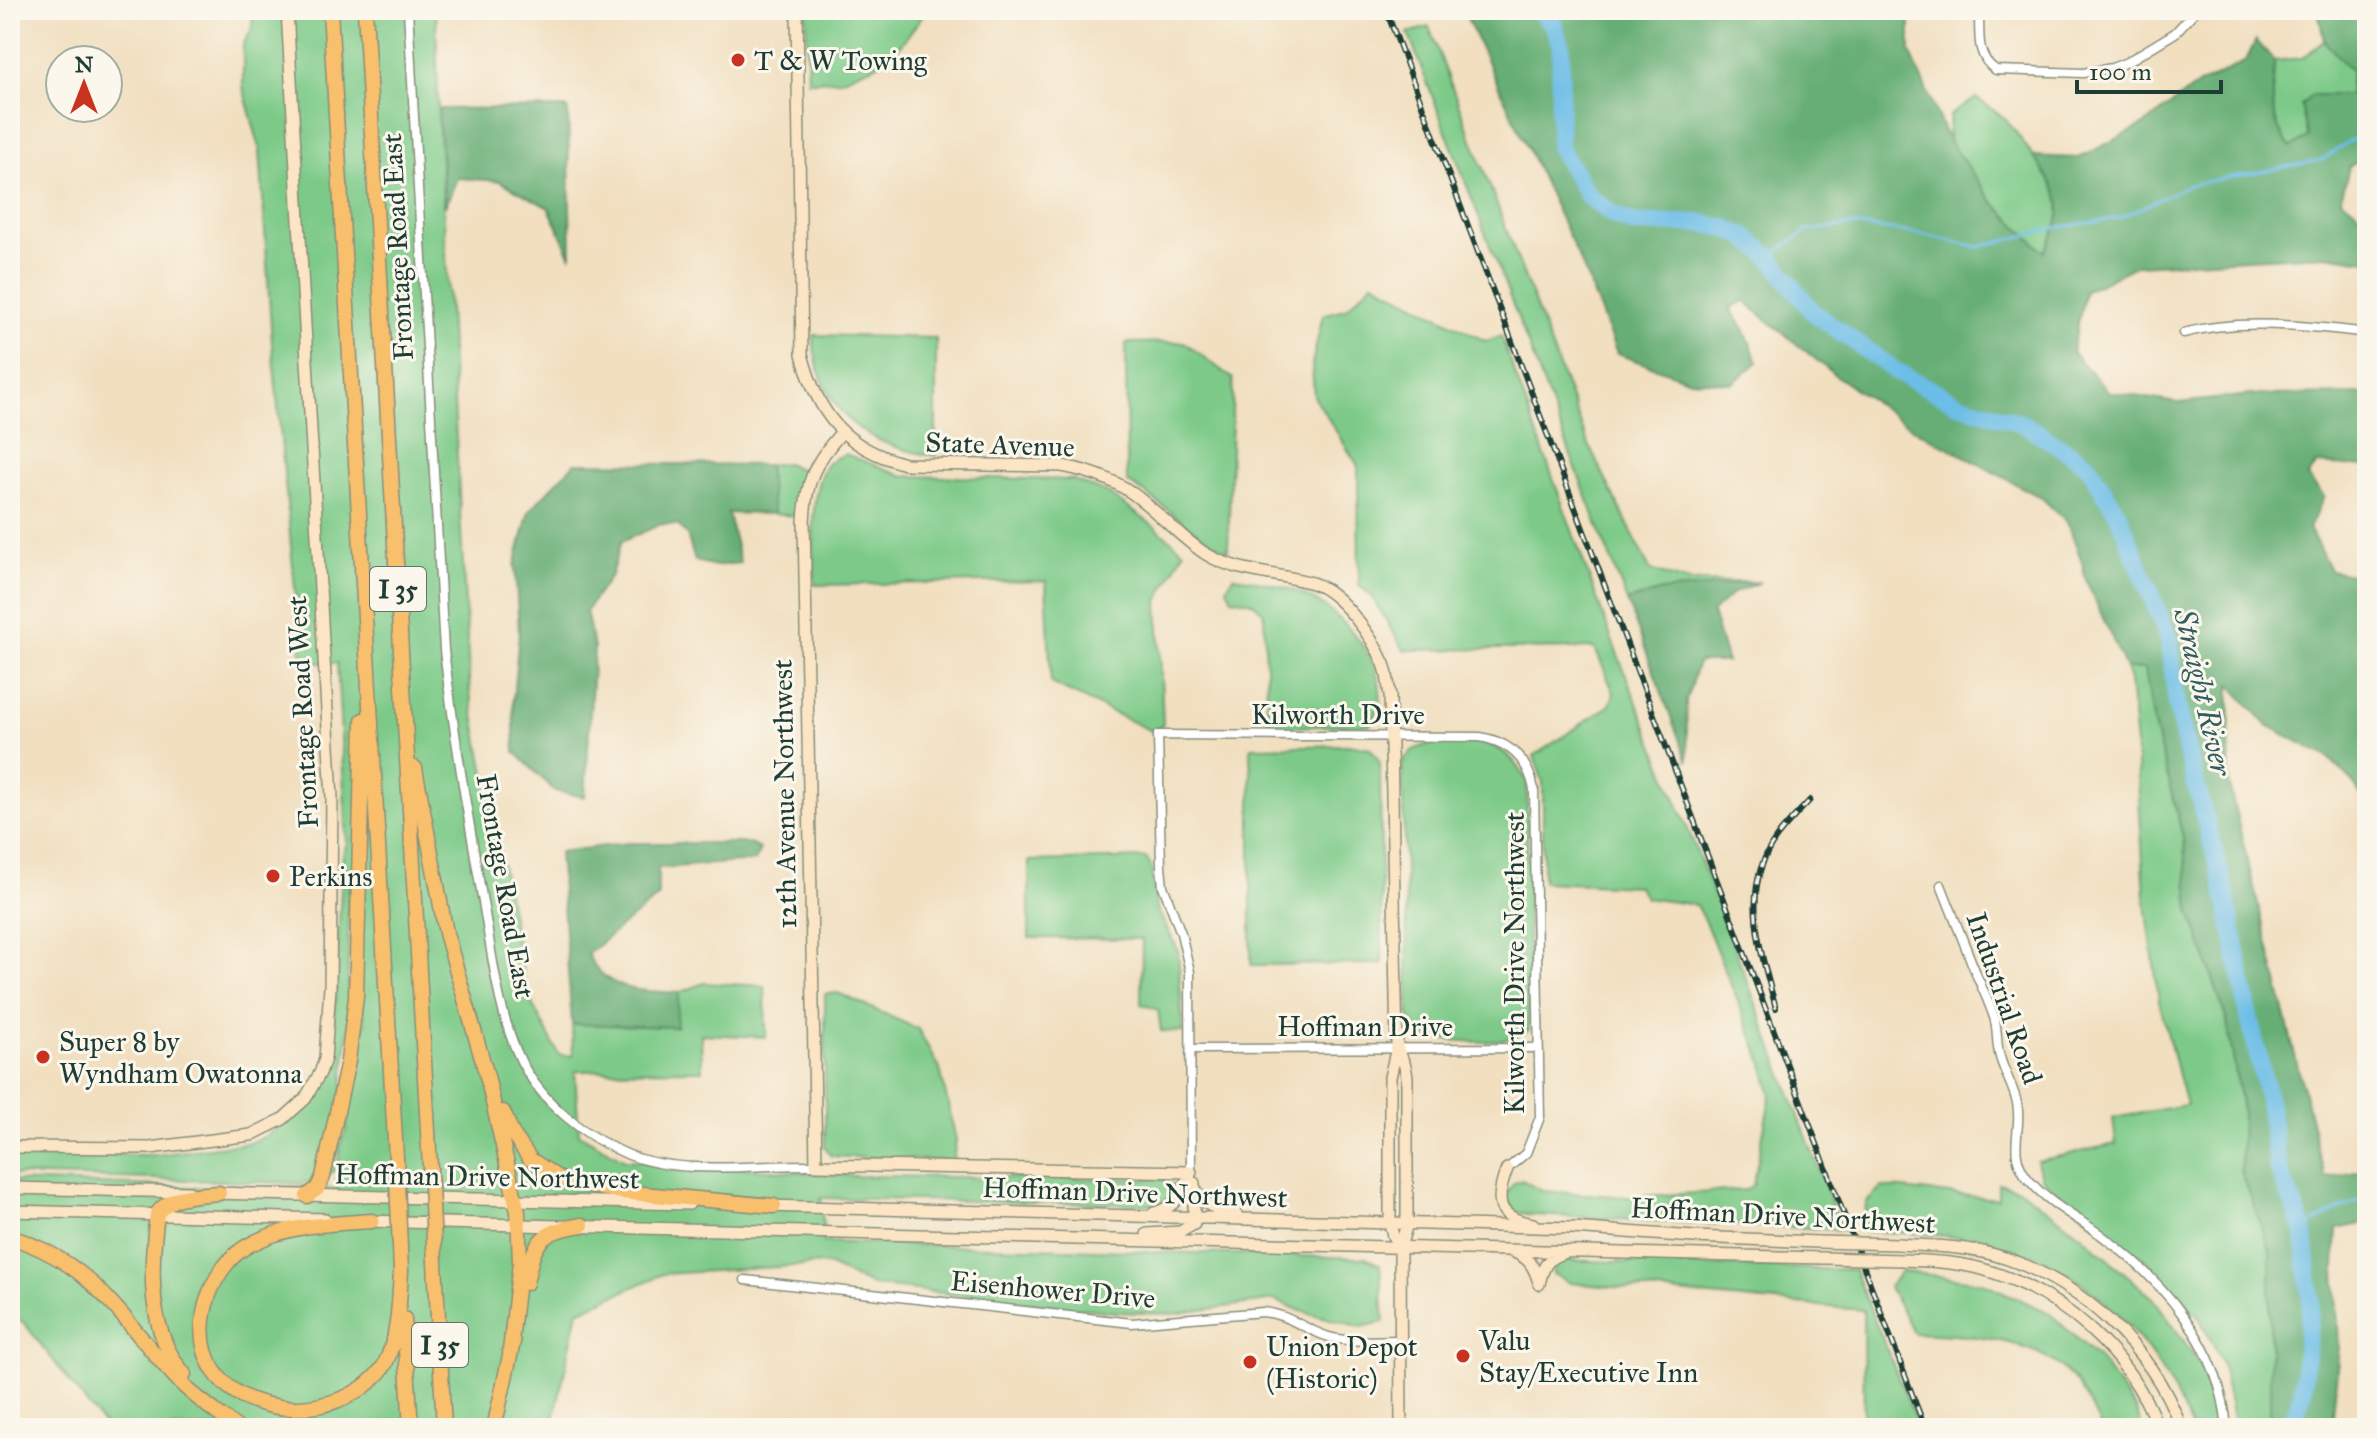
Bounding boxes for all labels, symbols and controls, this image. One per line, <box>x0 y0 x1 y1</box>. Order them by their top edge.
place label: T & W Towing <box>754 43 928 78</box>
north arrow <box>44 44 124 124</box>
scale bar <box>2077 44 2221 94</box>
text: N <box>75 51 94 78</box>
marker: T & W Towing <box>729 51 747 69</box>
text: 100 m <box>2089 57 2152 87</box>
street label: Frontage Road East <box>374 132 421 361</box>
street label: State Avenue <box>925 424 1075 465</box>
road number: I 35 <box>370 567 426 611</box>
street label: Frontage Road West <box>279 595 326 829</box>
water label: Straight River <box>2166 604 2240 780</box>
street label: 12th Avenue Northwest <box>765 659 804 929</box>
street label: Kilworth Drive <box>1251 697 1425 732</box>
street label: Frontage Road East <box>469 771 543 1001</box>
street label: Kilworth Drive Northwest <box>1497 811 1532 1115</box>
place label: Perkins <box>289 859 372 894</box>
marker: Perkins <box>264 867 282 885</box>
street label: Industrial Road <box>1959 908 2050 1089</box>
street label: Hoffman Drive <box>1277 1009 1453 1044</box>
place label: Super 8 by Wyndham Owatonna <box>59 1024 302 1091</box>
marker: Super 8 by Wyndham Owatonna <box>34 1048 52 1066</box>
street label: Hoffman Drive Northwest <box>334 1156 640 1197</box>
street label: Hoffman Drive Northwest <box>982 1170 1288 1215</box>
street label: Hoffman Drive Northwest <box>1630 1190 1936 1241</box>
street label: Eisenhower Drive <box>949 1263 1157 1316</box>
road number: I 35 <box>412 1323 468 1367</box>
place label: Valu Stay/Executive Inn <box>1478 1323 1698 1390</box>
place label: Union Depot (Historic) <box>1266 1329 1418 1396</box>
marker: Valu Stay/Executive Inn <box>1454 1347 1472 1365</box>
marker: Union Depot (Historic) <box>1241 1353 1259 1371</box>

